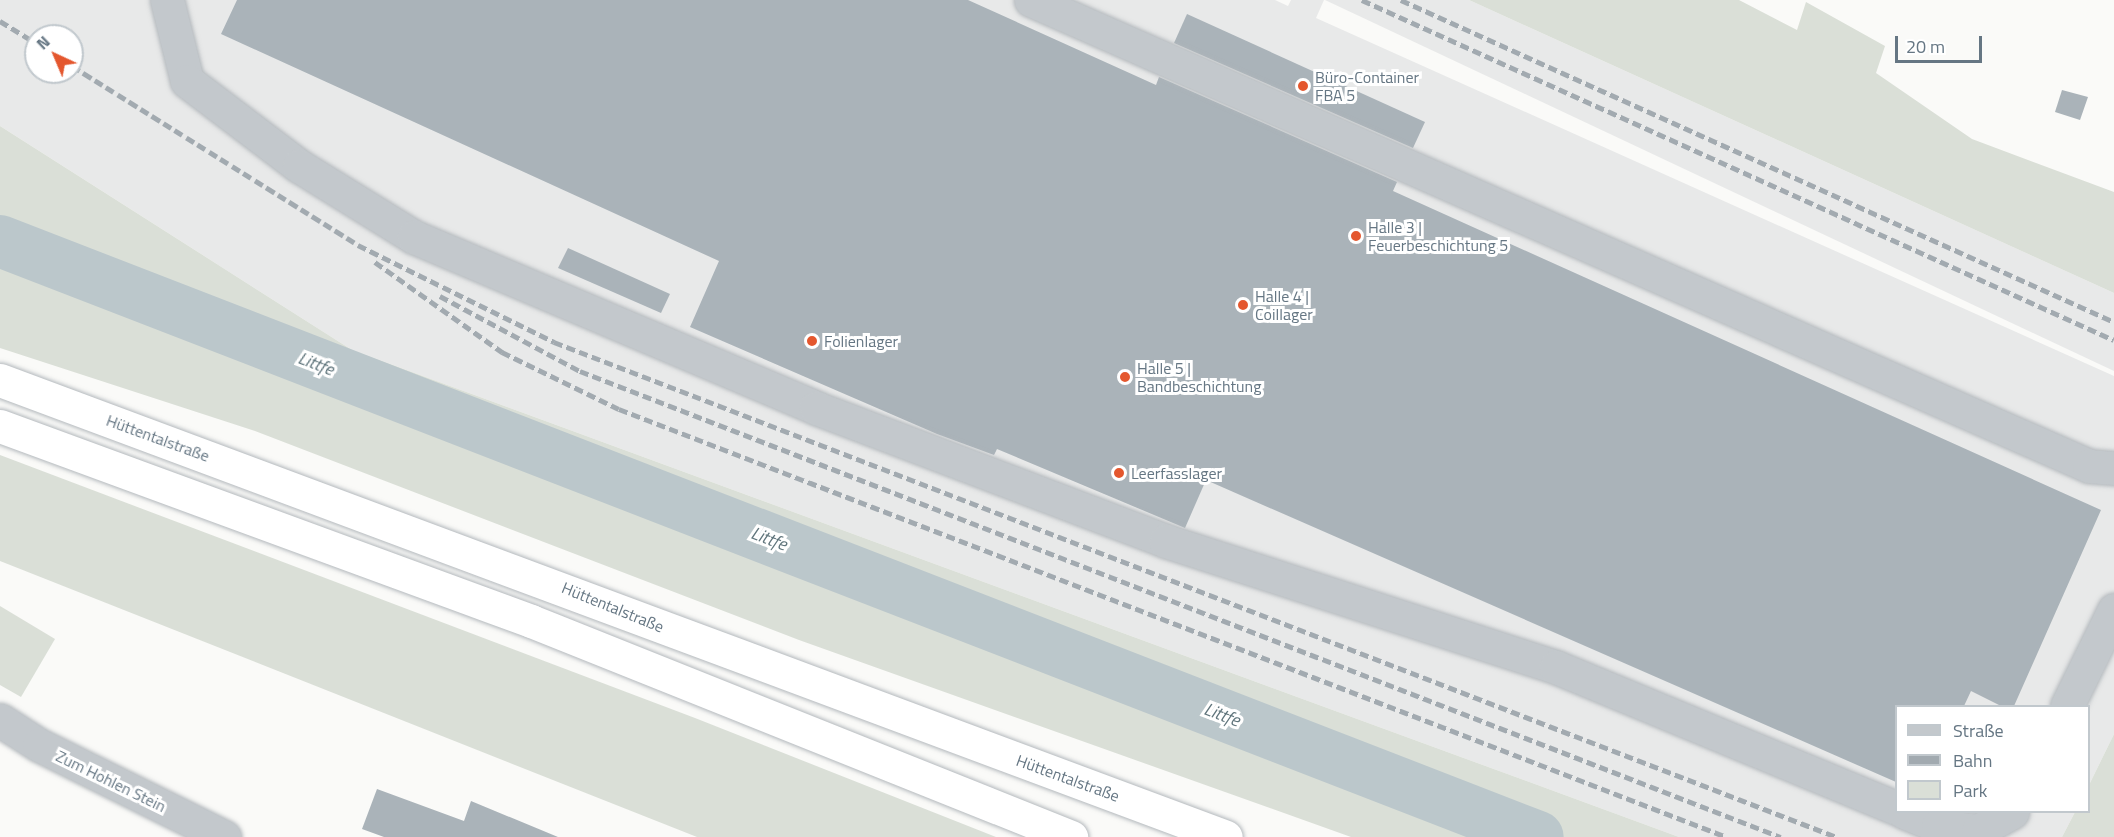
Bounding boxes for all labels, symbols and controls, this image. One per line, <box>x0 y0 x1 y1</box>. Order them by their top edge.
north arrow <box>24 24 84 84</box>
scale bar <box>1898 24 1985 62</box>
text: N <box>31 30 55 55</box>
text: 20 m <box>1906 33 1945 60</box>
place label: Büro-Container FBA 5 <box>1315 67 1419 105</box>
marker: Büro-Container FBA 5 <box>1296 79 1310 93</box>
place label: Halle 3 | Feuerbeschichtung 5 <box>1368 217 1508 255</box>
marker: Halle 3 | Feuerbeschichtung 5 <box>1349 229 1363 243</box>
place label: Halle 4 | Coillager <box>1255 286 1313 324</box>
marker: Halle 4 | Coillager <box>1236 298 1250 312</box>
place label: Folienlager <box>824 331 898 351</box>
marker: Folienlager <box>805 334 819 348</box>
water label: Littfe <box>295 347 337 381</box>
place label: Halle 5 | Bandbeschichtung <box>1137 358 1261 396</box>
marker: Halle 5 | Bandbeschichtung <box>1118 370 1132 384</box>
street label: Hüttentalstraße <box>104 410 212 466</box>
place label: Leerfasslager <box>1131 463 1222 483</box>
marker: Leerfasslager <box>1112 466 1126 480</box>
water label: Littfe <box>748 522 790 556</box>
street label: Hüttentalstraße <box>559 578 667 636</box>
water label: Littfe <box>1201 698 1243 732</box>
legend <box>1895 705 2090 813</box>
text: Straße <box>1953 717 2004 744</box>
street label: Zum Hohlen Stein <box>53 746 169 816</box>
text: Bahn <box>1953 747 1992 774</box>
street label: Hüttentalstraße <box>1014 750 1122 806</box>
text: Park <box>1953 777 1987 804</box>

